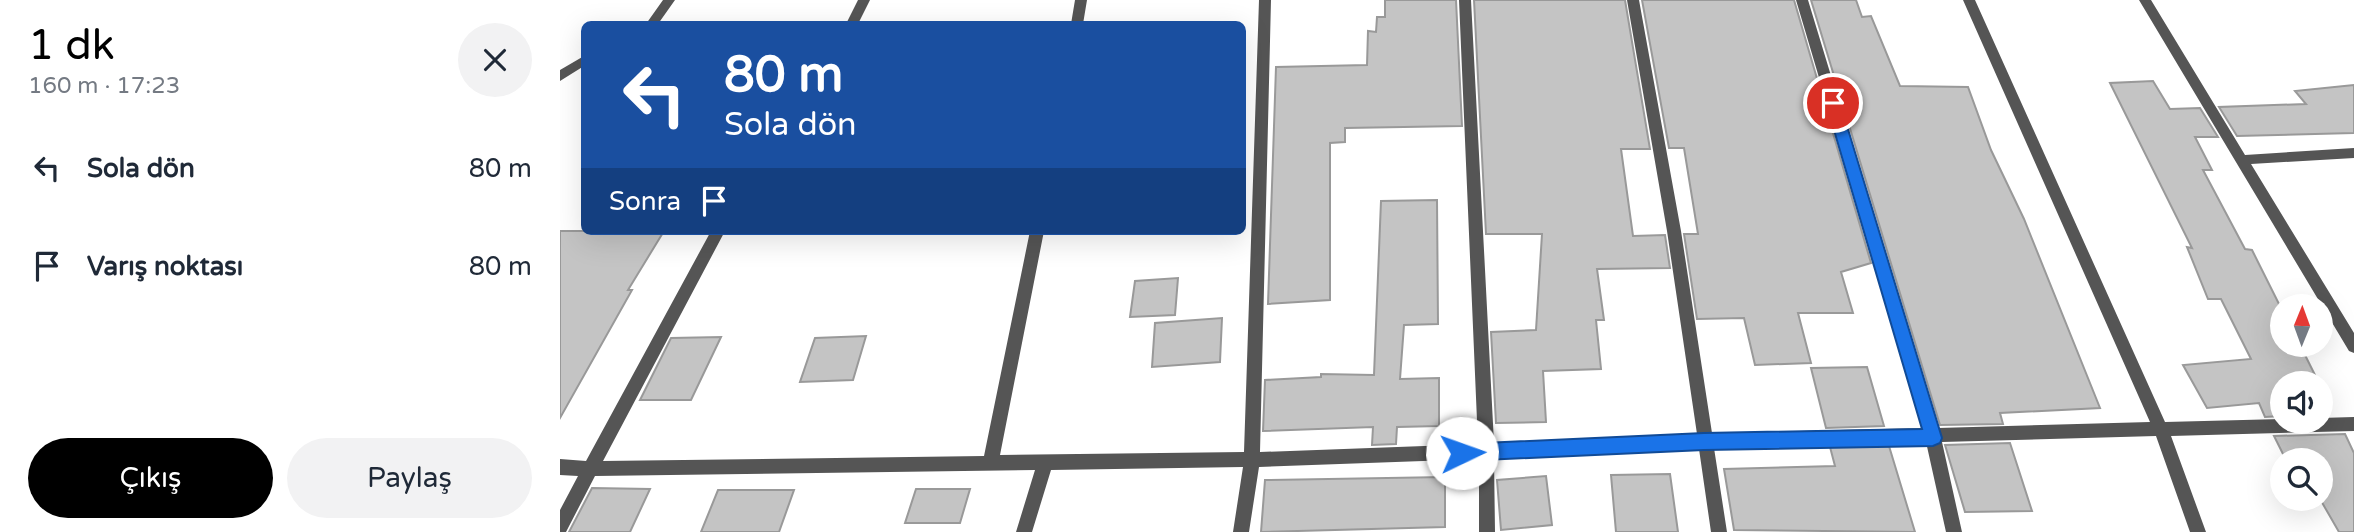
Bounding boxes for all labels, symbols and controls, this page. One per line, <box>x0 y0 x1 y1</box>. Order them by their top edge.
text: 1 dk <box>28 20 115 71</box>
button: close <box>458 23 532 97</box>
text: 80 m <box>724 46 843 105</box>
icon: left <box>609 49 700 140</box>
text: 160 m · 17:23 <box>28 72 180 100</box>
pin <box>1803 73 1863 133</box>
icon: arrive <box>1814 84 1852 122</box>
text: Sola dön <box>724 106 857 144</box>
icon: left <box>28 149 66 187</box>
text: Sola dön <box>87 153 195 184</box>
text: 80 m <box>469 153 532 184</box>
icon: arrive <box>695 182 733 220</box>
text: Sonra <box>609 186 681 217</box>
icon: arrive <box>28 247 66 285</box>
text: Varış noktası <box>87 251 243 282</box>
text: 80 m <box>469 251 532 282</box>
north arrow <box>2270 294 2333 357</box>
map controls <box>2270 294 2333 511</box>
button: sound <box>2270 371 2333 434</box>
position arrow <box>1425 416 1499 490</box>
button: Çıkış <box>28 438 273 518</box>
button: Paylaş <box>287 438 532 518</box>
button: search <box>2270 448 2333 511</box>

